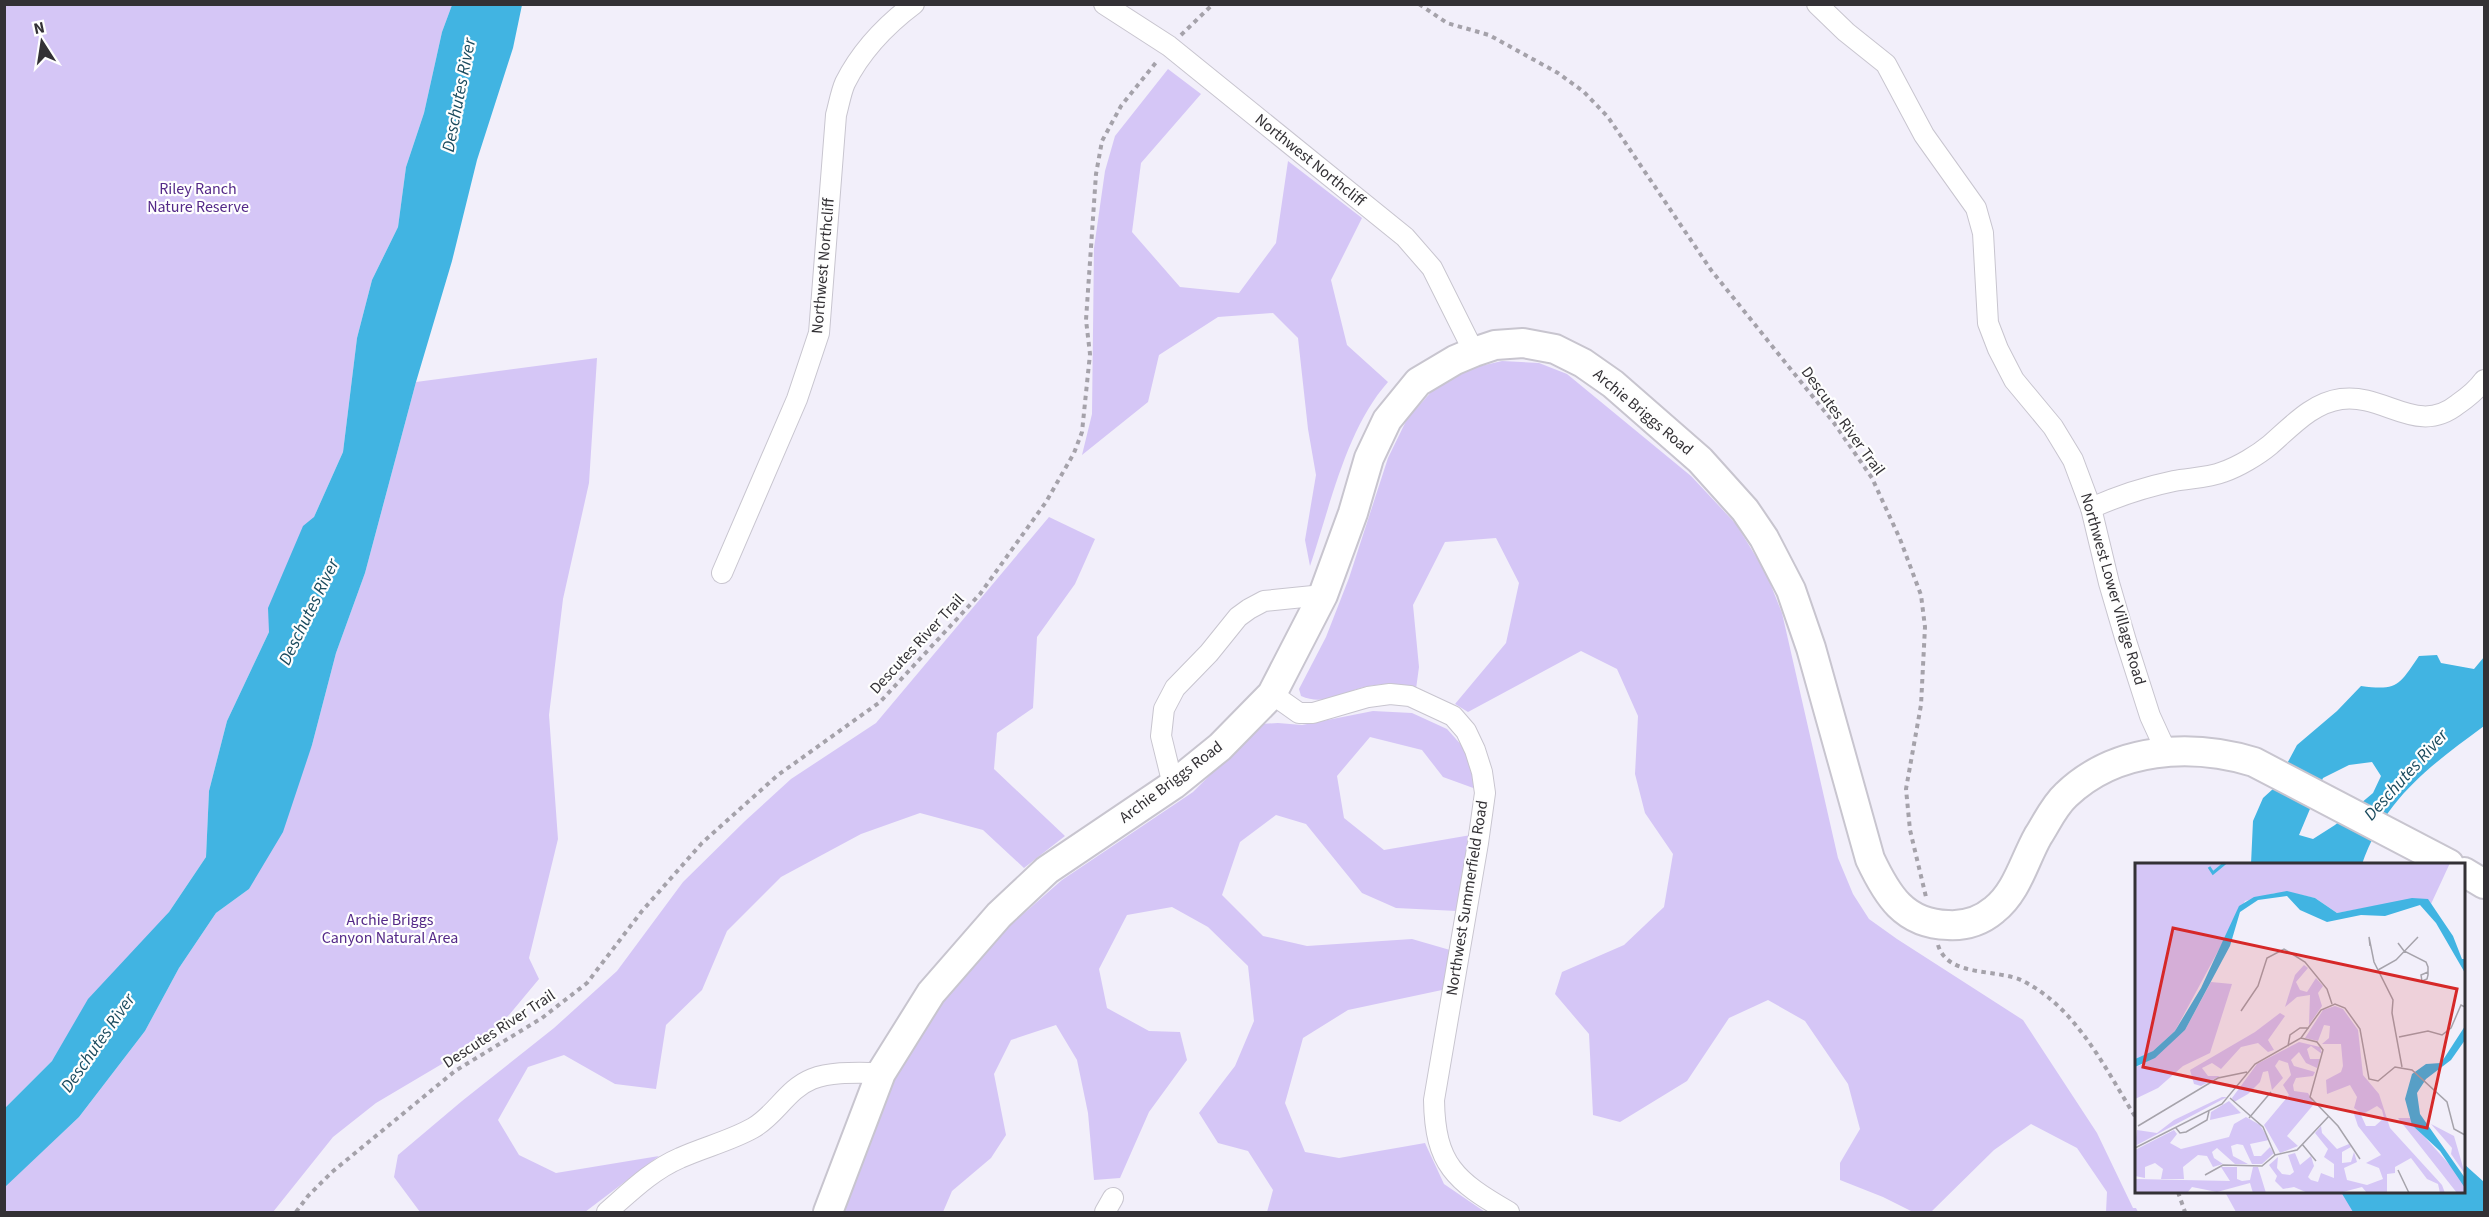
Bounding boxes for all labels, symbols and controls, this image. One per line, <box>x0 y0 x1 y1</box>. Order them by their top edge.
north arrow <box>12 12 72 72</box>
text: N <box>32 16 47 40</box>
water label: Deschutes River <box>436 35 482 154</box>
street label: Northwest Northcliff <box>1250 109 1370 212</box>
park label: Riley Ranch Nature Reserve <box>147 178 249 218</box>
street label: Northwest Northcliff <box>806 196 840 335</box>
street label: Descutes River Trail <box>1796 362 1890 480</box>
street label: Archie Briggs Road <box>1588 364 1698 460</box>
street label: Northwest Lower Village Road <box>2075 490 2151 688</box>
water label: Deschutes River <box>272 554 346 669</box>
street label: Descutes River Trail <box>865 589 969 699</box>
water label: Deschutes River <box>2358 723 2454 826</box>
street label: Archie Briggs Road <box>1115 736 1227 828</box>
street label: Northwest Summerfield Road <box>1441 799 1493 997</box>
inset map <box>2135 863 2465 1193</box>
park label: Archie Briggs Canyon Natural Area <box>322 909 458 949</box>
street label: Descutes River Trail <box>439 984 559 1074</box>
water label: Deschutes River <box>55 988 142 1097</box>

